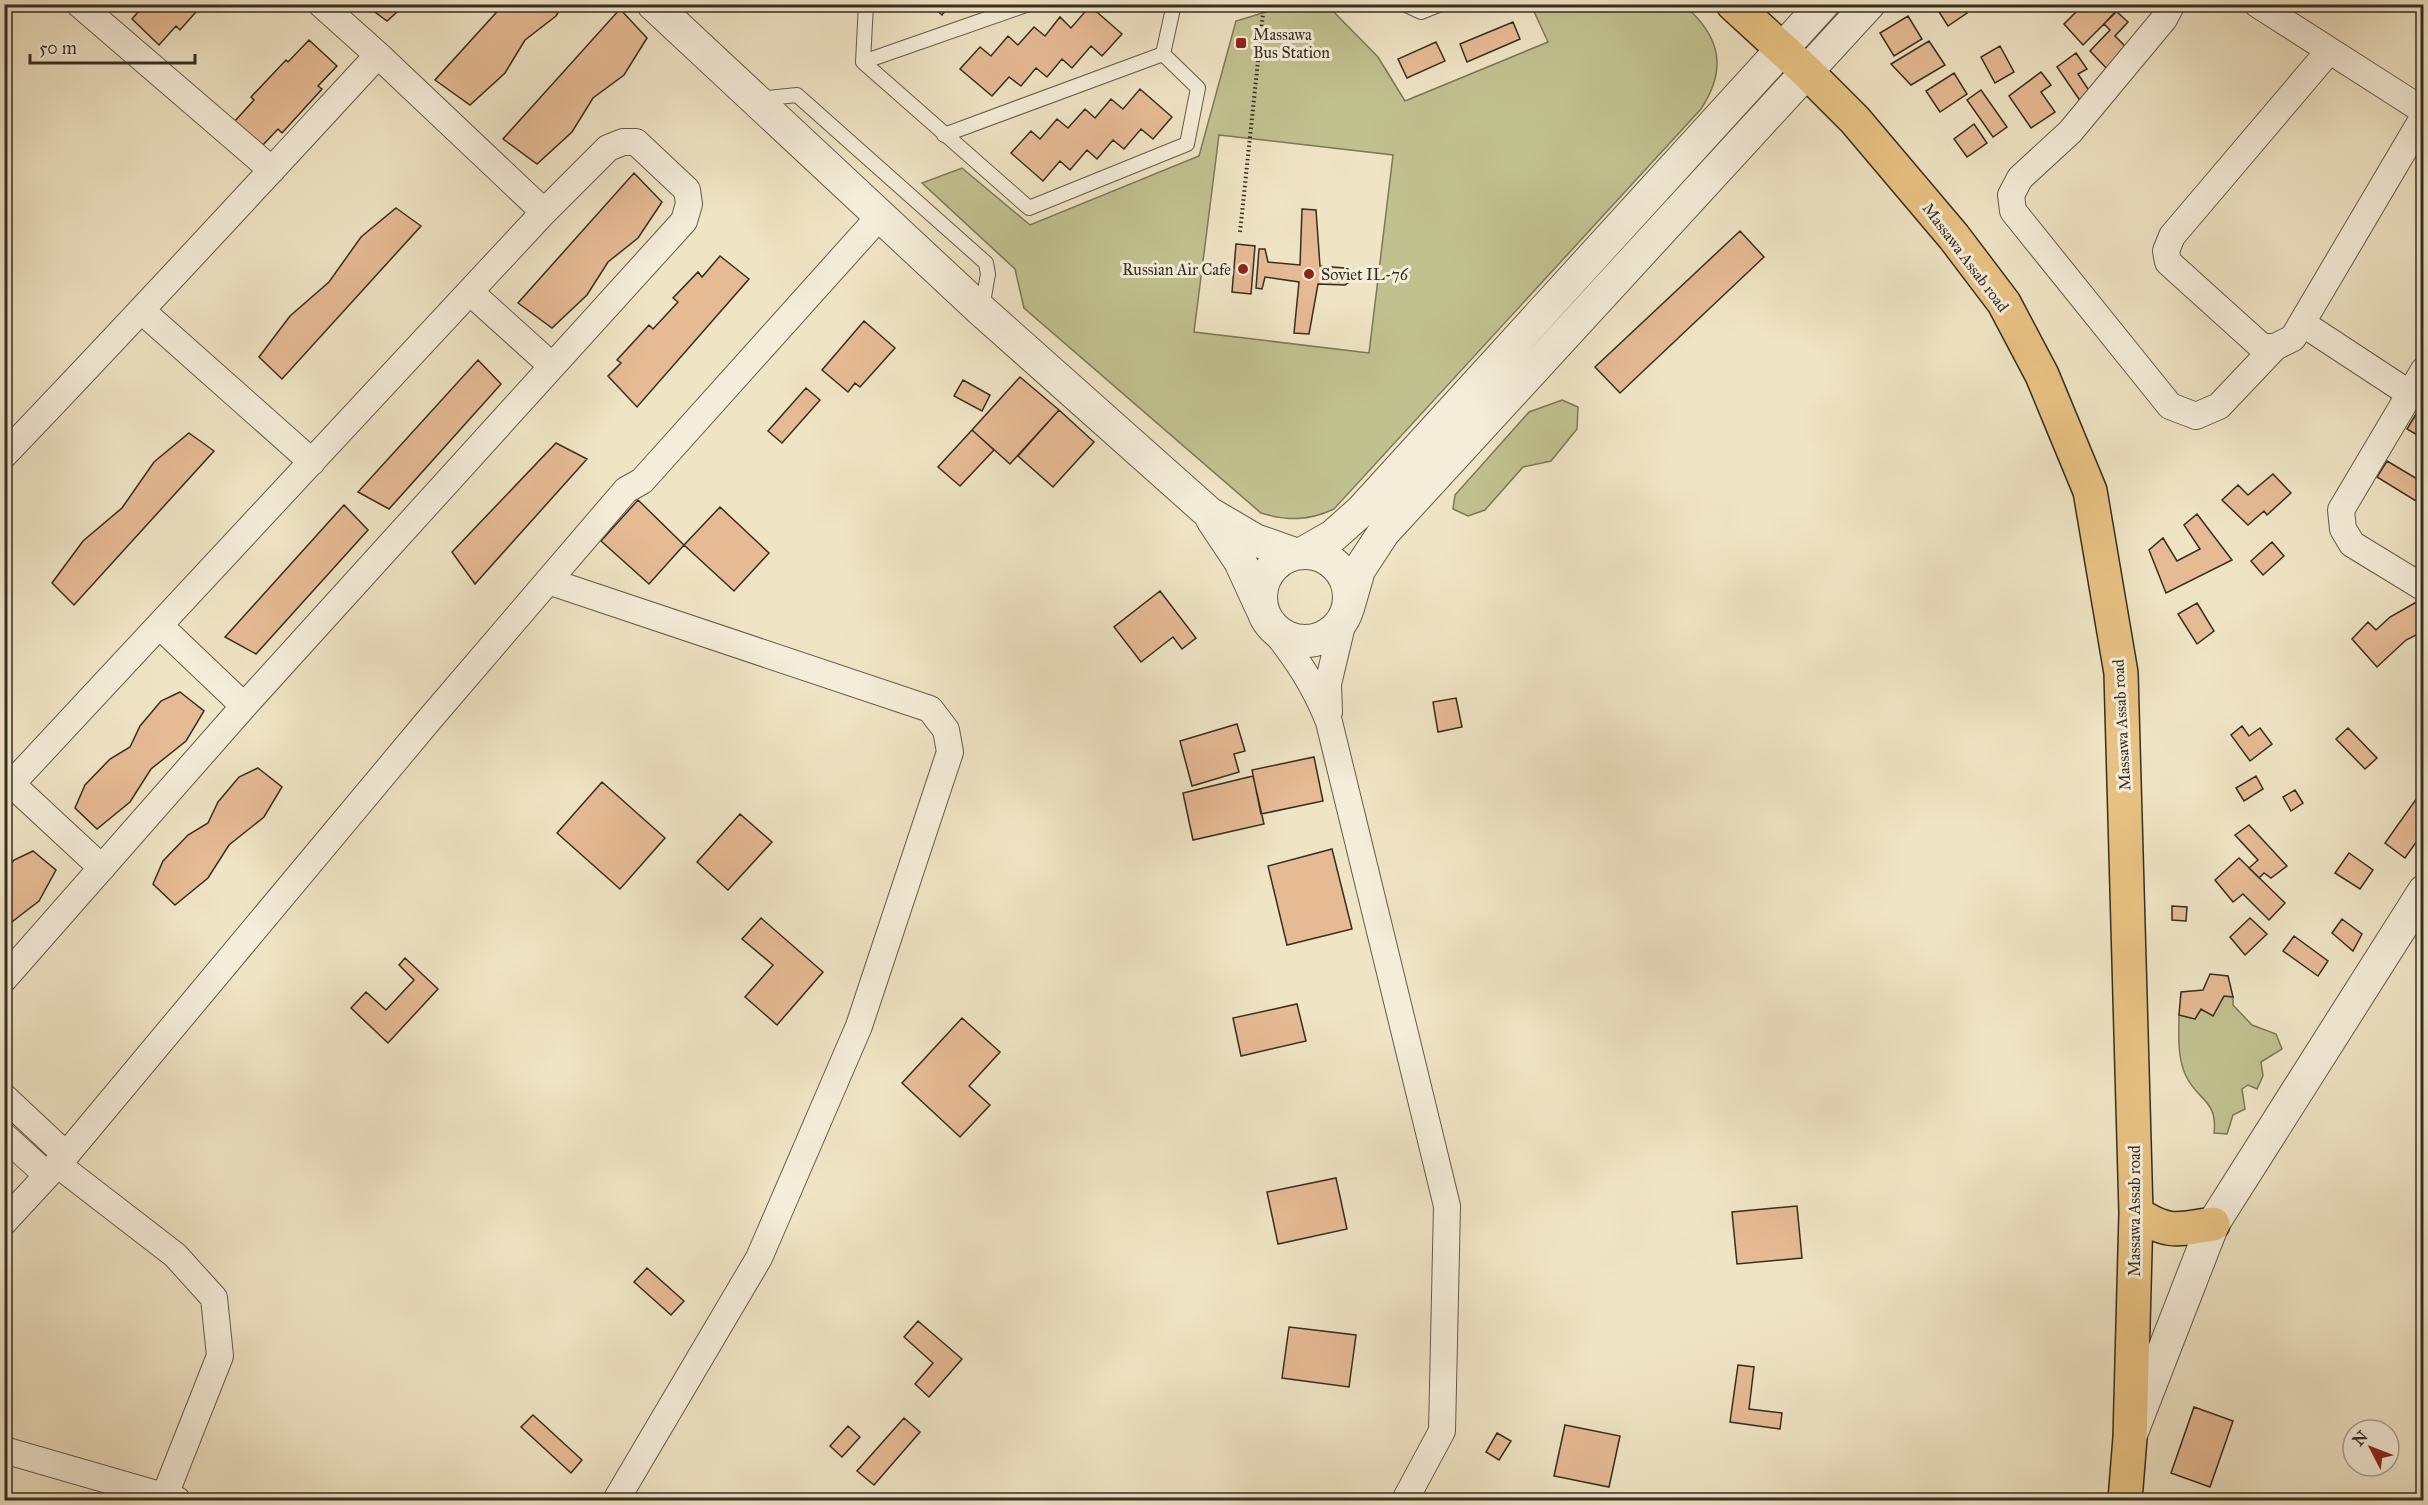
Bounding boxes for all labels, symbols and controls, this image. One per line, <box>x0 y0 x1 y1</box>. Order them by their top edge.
place label: Massawa Bus Station <box>1253 25 1330 62</box>
scale bar <box>30 27 195 65</box>
marker: Massawa Bus Station <box>1234 36 1248 50</box>
text: 50 m <box>39 37 77 59</box>
street label: Massawa Assab road <box>1918 199 2013 316</box>
place label: Russian Air Cafe <box>1122 260 1231 279</box>
marker: Russian Air Cafe <box>1236 262 1250 276</box>
place label: Soviet IL-76 <box>1321 265 1409 284</box>
marker: Soviet IL-76 <box>1302 267 1316 281</box>
street label: Massawa Assab road <box>2109 659 2134 791</box>
street label: Massawa Assab road <box>2125 1145 2144 1277</box>
north arrow <box>2341 1418 2401 1478</box>
text: N <box>2349 1427 2372 1450</box>

